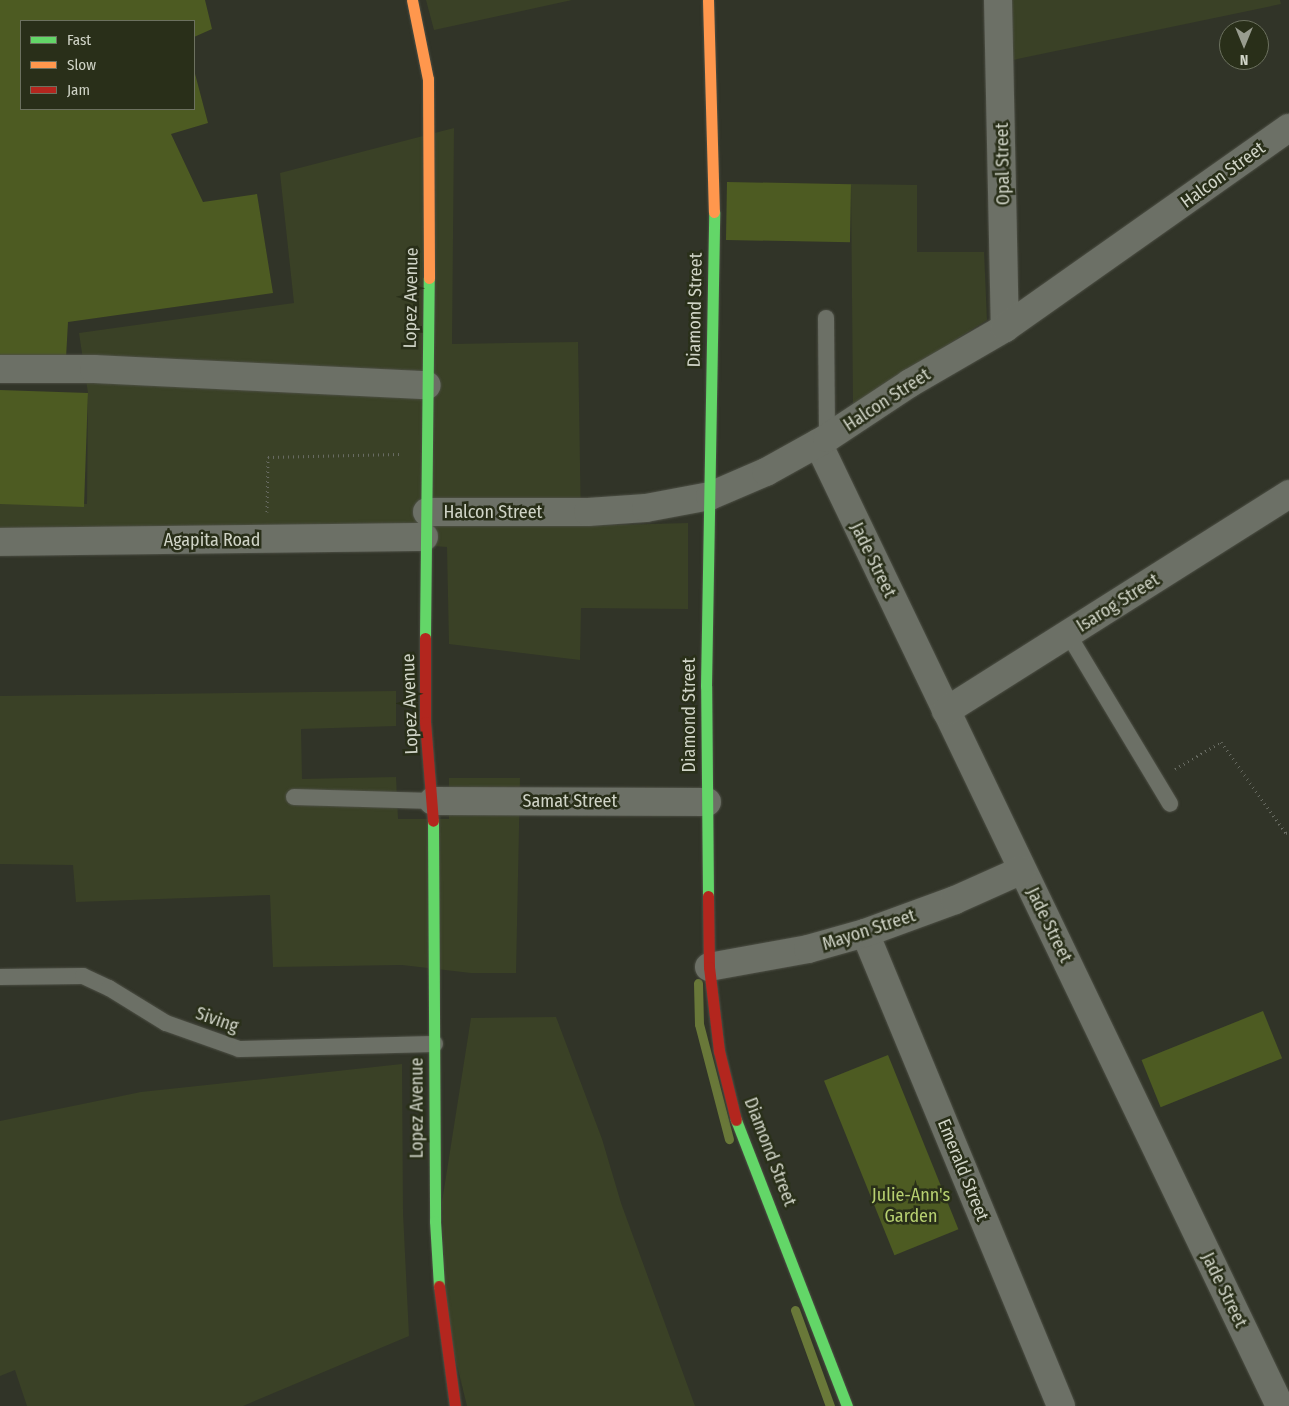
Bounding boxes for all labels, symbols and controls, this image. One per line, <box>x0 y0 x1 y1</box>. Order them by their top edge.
legend <box>20 20 195 110</box>
north arrow <box>1219 20 1269 70</box>
text: Fast <box>67 31 91 49</box>
text: N <box>1240 51 1248 68</box>
text: Slow <box>67 56 96 74</box>
text: Jam <box>67 81 90 99</box>
street label: Opal Street <box>991 123 1015 205</box>
street label: Halcon Street <box>1177 137 1269 213</box>
street label: Lopez Avenue <box>399 247 423 349</box>
street label: Diamond Street <box>683 252 707 368</box>
street label: Halcon Street <box>840 364 934 436</box>
street label: Halcon Street <box>443 501 543 523</box>
street label: Jade Street <box>846 519 900 601</box>
street label: Agapita Road <box>164 529 260 551</box>
street label: Isarog Street <box>1073 569 1163 637</box>
street label: Lopez Avenue <box>397 653 423 755</box>
street label: Diamond Street <box>678 658 700 772</box>
street label: Samat Street <box>523 790 617 812</box>
street label: Jade Street <box>1022 884 1076 966</box>
street label: Mayon Street <box>820 905 918 955</box>
street label: Siving <box>193 1003 241 1037</box>
street label: Lopez Avenue <box>406 1058 428 1158</box>
street label: Diamond Street <box>739 1095 801 1209</box>
street label: Emerald Street <box>933 1116 993 1224</box>
park label: Julie-Ann's Garden <box>872 1185 950 1228</box>
street label: Jade Street <box>1197 1249 1251 1331</box>

